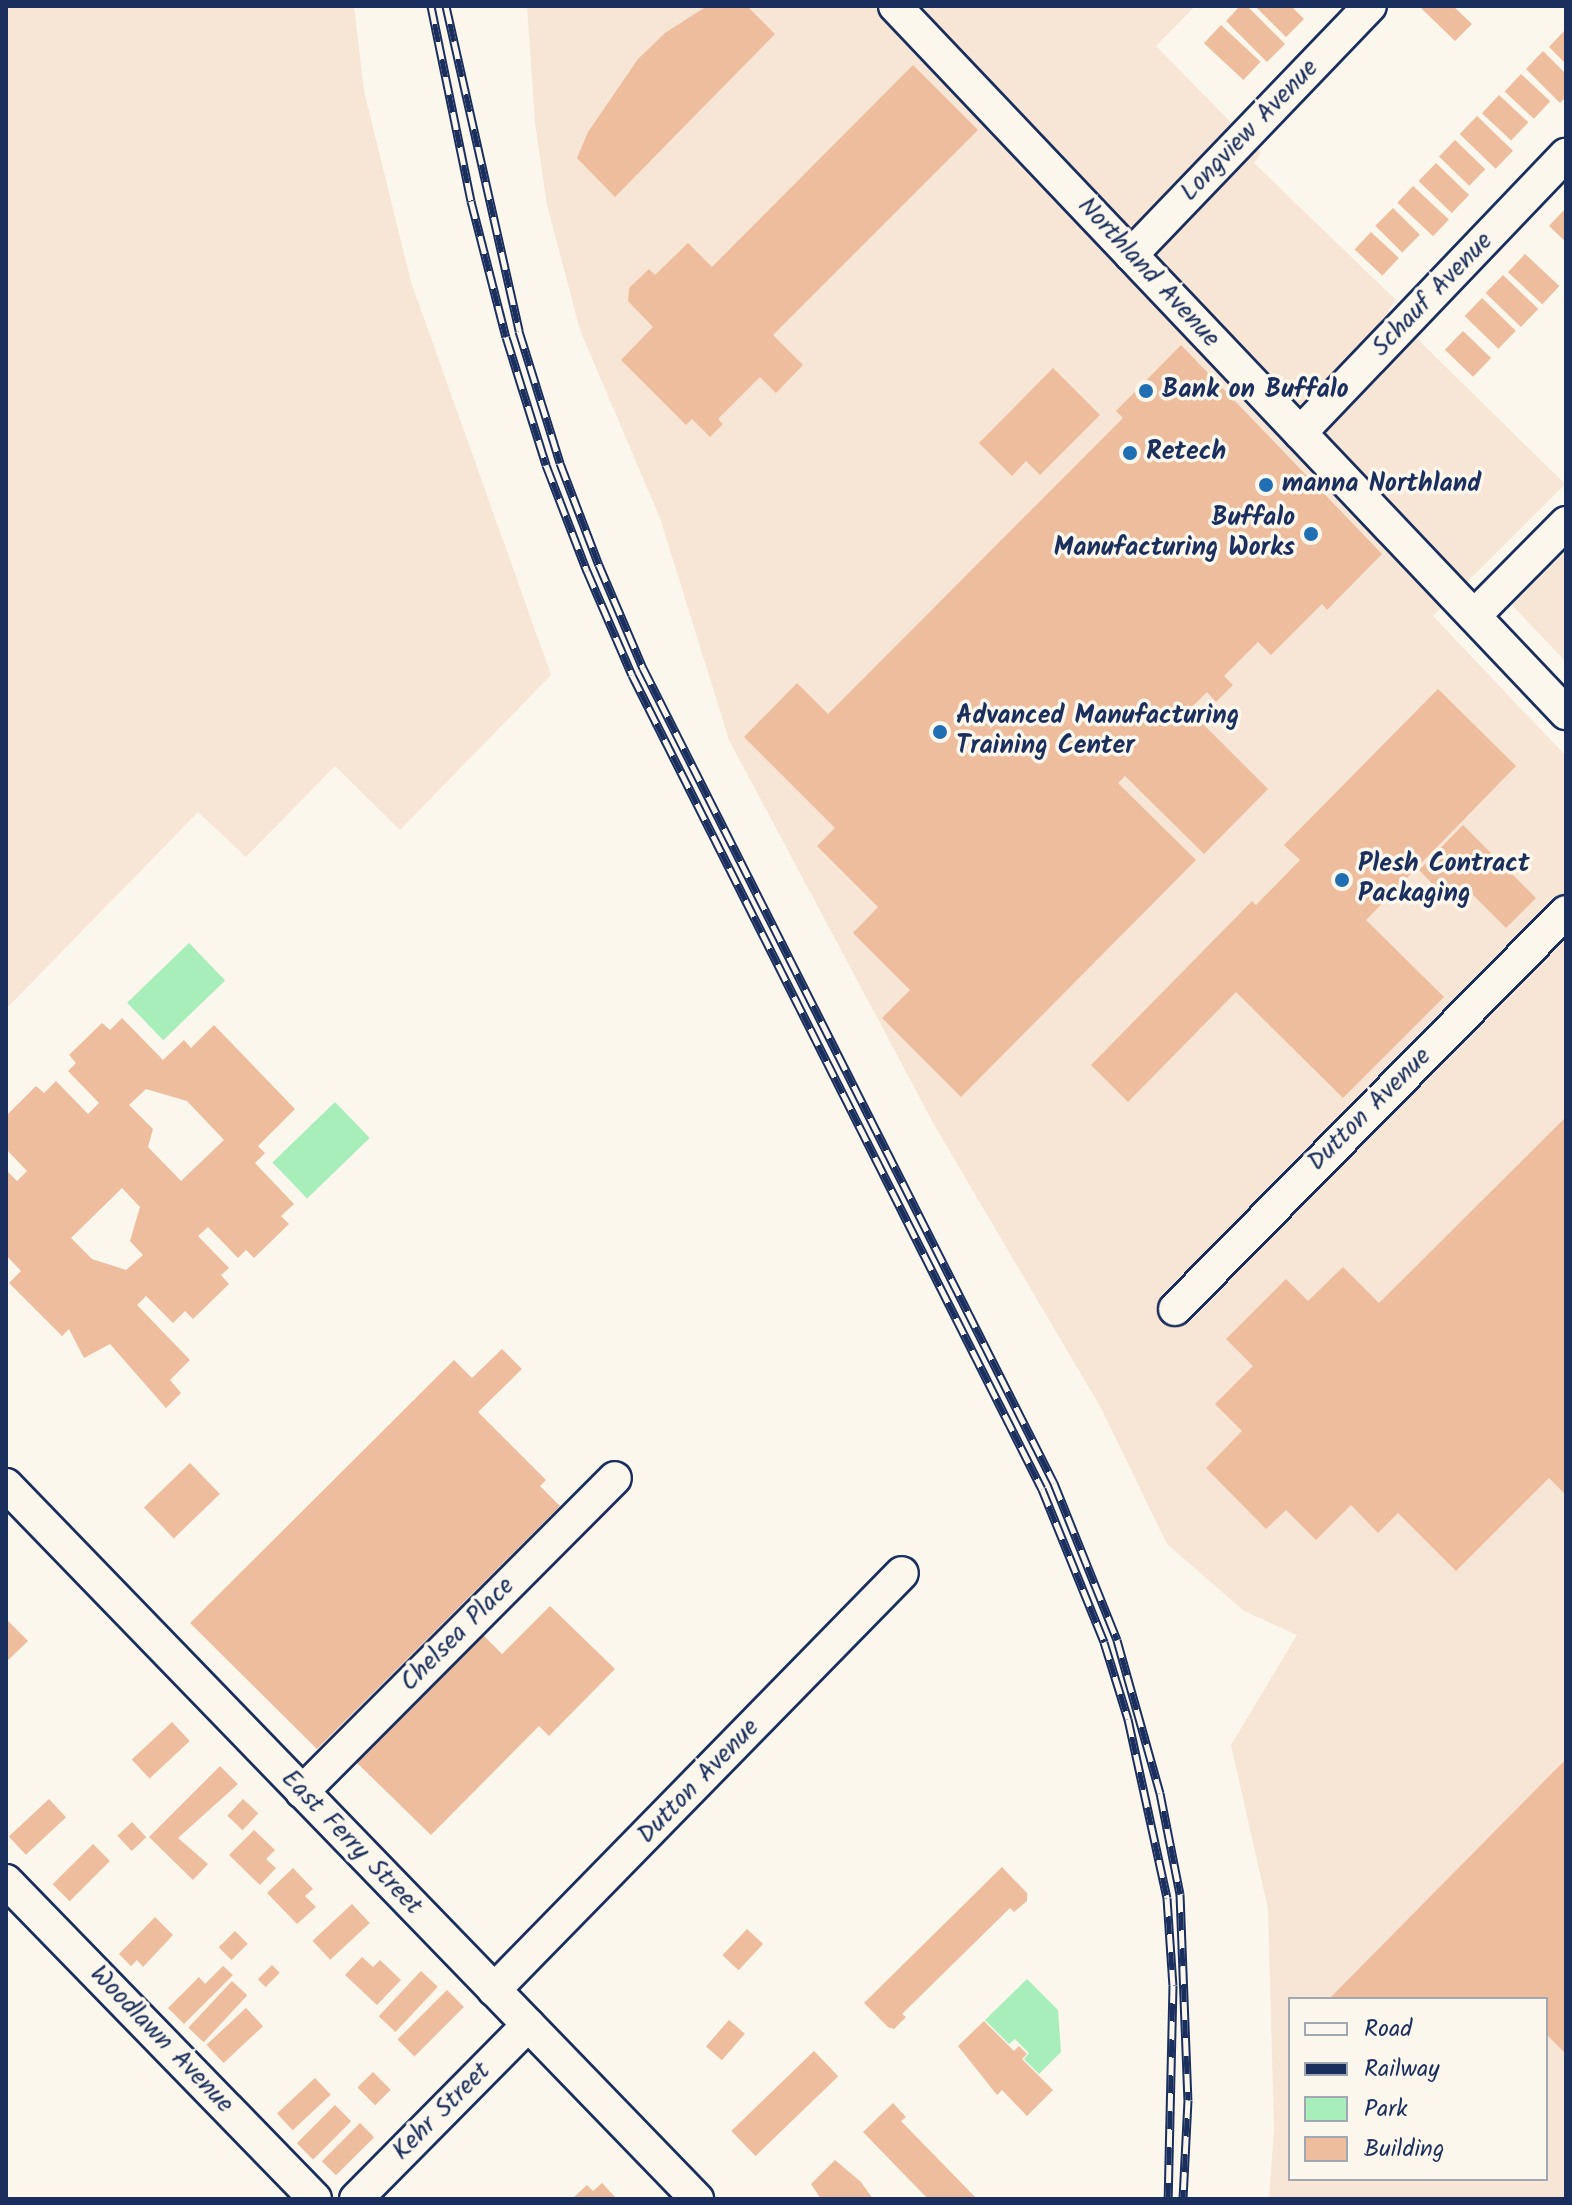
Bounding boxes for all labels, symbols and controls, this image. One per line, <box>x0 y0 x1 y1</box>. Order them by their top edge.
street label: Longview Avenue <box>1174 53 1326 209</box>
street label: Northland Avenue <box>1070 191 1226 355</box>
street label: Schauf Avenue <box>1366 226 1500 364</box>
place label: Bank on Buffalo <box>1162 375 1348 407</box>
marker: Bank on Buffalo <box>1137 382 1155 400</box>
place label: Retech <box>1146 437 1226 469</box>
marker: Retech <box>1121 444 1139 462</box>
place label: manna Northland <box>1282 469 1481 501</box>
marker: manna Northland <box>1257 476 1275 494</box>
place label: Buffalo Manufacturing Works <box>1054 503 1295 564</box>
marker: Buffalo Manufacturing Works <box>1302 525 1320 543</box>
place label: Advanced Manufacturing Training Center <box>956 701 1239 762</box>
marker: Advanced Manufacturing Training Center <box>931 723 949 741</box>
place label: Plesh Contract Packaging <box>1358 849 1530 910</box>
marker: Plesh Contract Packaging <box>1333 871 1351 889</box>
street label: Dutton Avenue <box>1302 1042 1438 1178</box>
street label: Chelsea Place <box>394 1571 522 1699</box>
street label: Dutton Avenue <box>632 1713 766 1851</box>
street label: East Ferry Street <box>274 1764 428 1922</box>
street label: Woodlawn Avenue <box>82 1959 240 2121</box>
legend <box>1288 1997 1548 2181</box>
text: Road <box>1364 2010 1412 2049</box>
text: Railway <box>1364 2050 1440 2089</box>
street label: Kehr Street <box>386 2056 498 2168</box>
text: Park <box>1364 2090 1408 2129</box>
text: Building <box>1364 2130 1444 2169</box>

